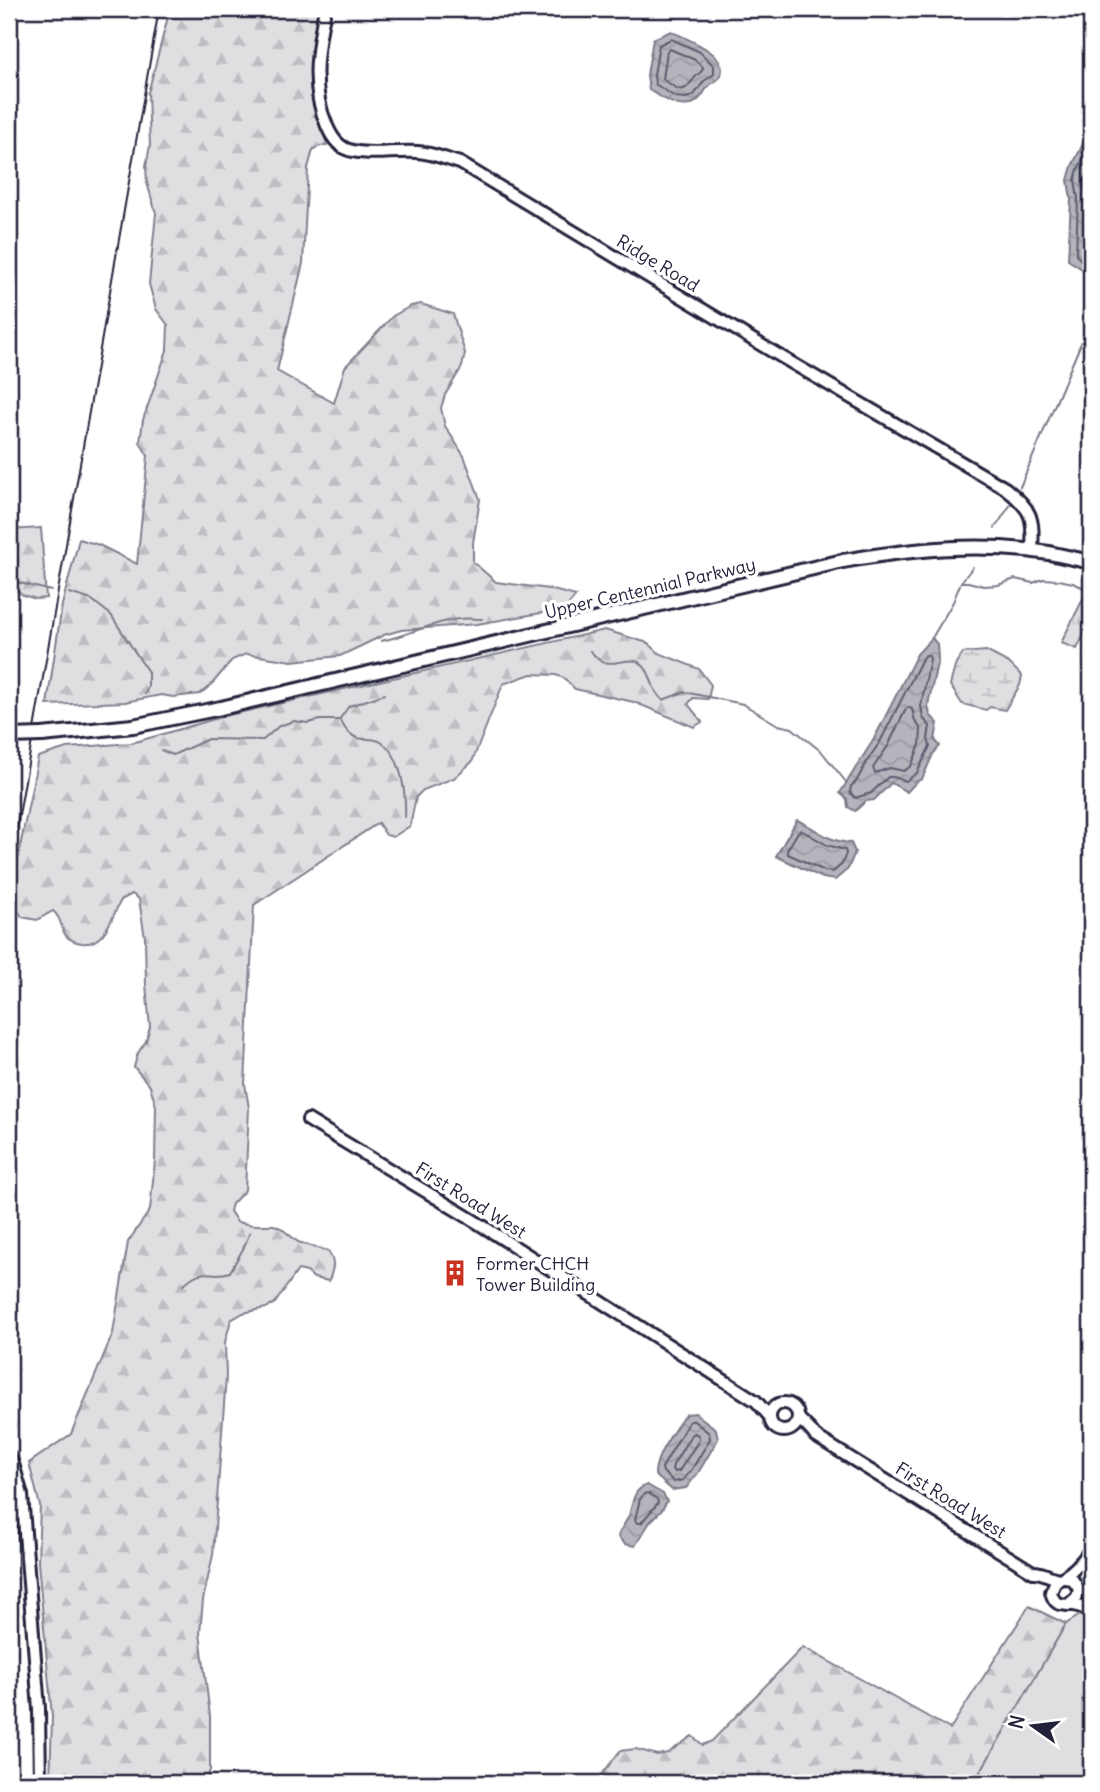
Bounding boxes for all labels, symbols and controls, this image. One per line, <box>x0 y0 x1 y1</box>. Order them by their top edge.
street label: Ridge Road <box>613 229 704 297</box>
street label: Upper Centennial Parkway <box>542 552 758 624</box>
street label: First Road West <box>411 1157 531 1243</box>
place label: Former CHCH Tower Building <box>476 1252 595 1296</box>
building icon: Former CHCH Tower Building <box>440 1258 470 1288</box>
street label: First Road West <box>891 1457 1011 1543</box>
north arrow <box>998 1690 1068 1760</box>
text: N <box>1003 1713 1030 1731</box>

